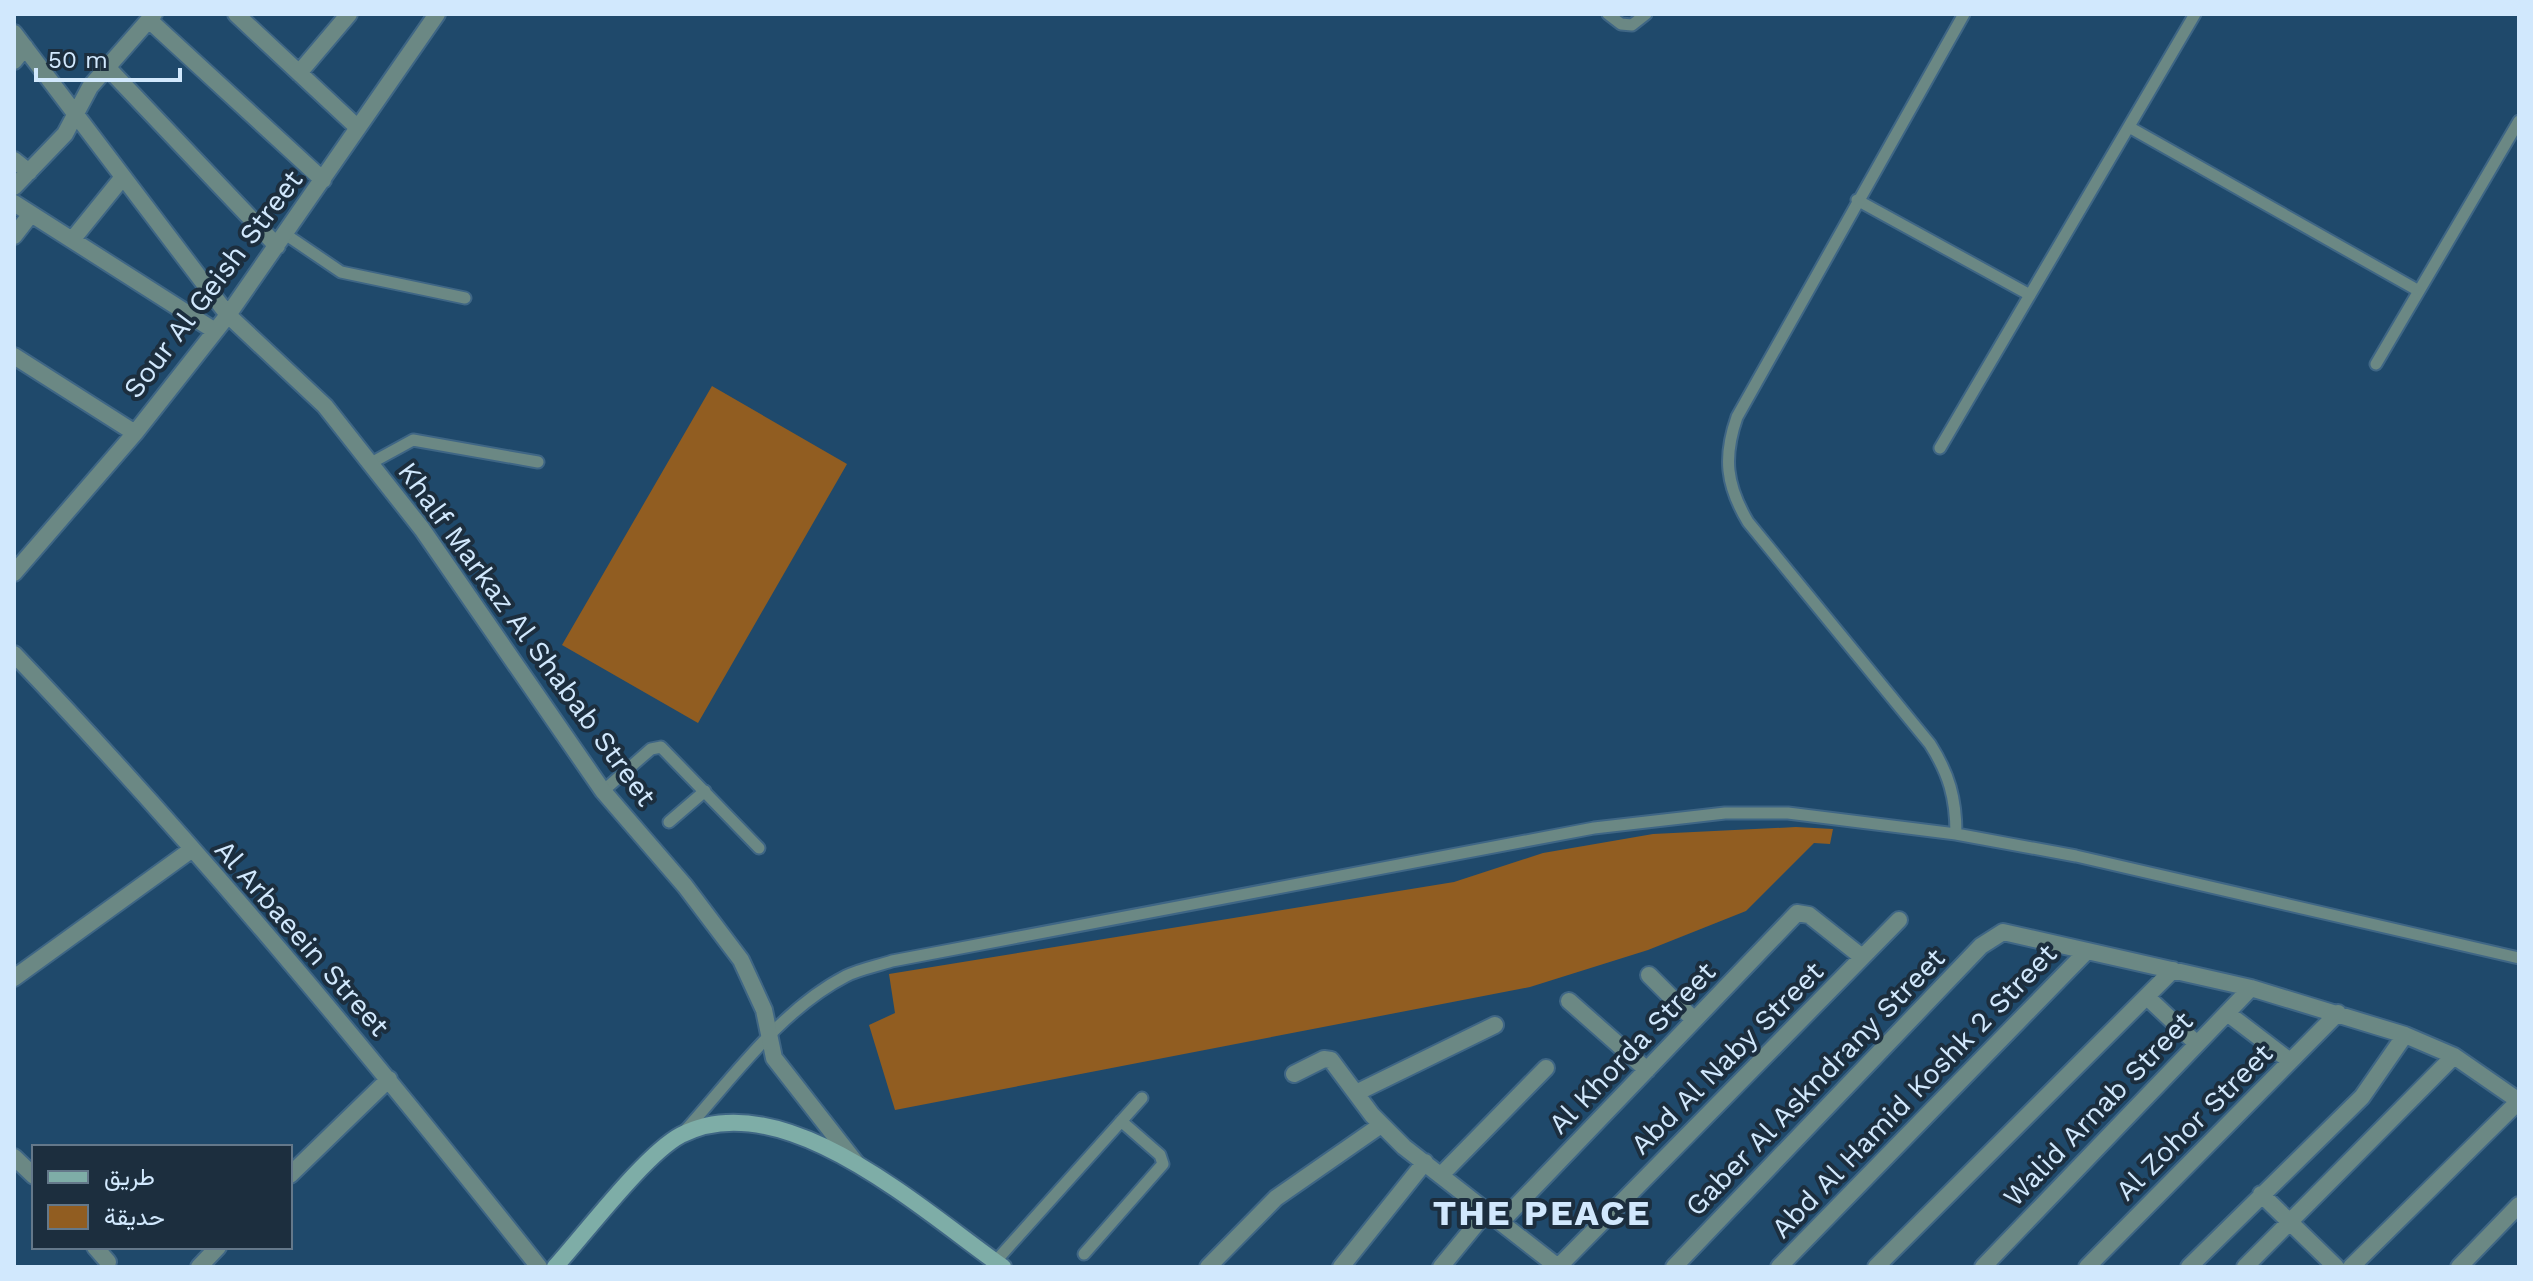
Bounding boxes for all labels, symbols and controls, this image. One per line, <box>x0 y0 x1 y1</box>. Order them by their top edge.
scale bar <box>36 32 180 82</box>
text: 50 m <box>48 46 108 74</box>
street label: Sour Al Geish Street <box>117 163 310 404</box>
street label: Khalf Markaz Al Shabab Street <box>391 456 663 813</box>
street label: Al Arbaeein Street <box>208 833 396 1043</box>
street label: Abd Al Hamid Koshk 2 Street <box>1765 937 2064 1245</box>
street label: Gaber Al Askndrany Street <box>1679 941 1952 1223</box>
street label: Al Khorda Street <box>1542 955 1722 1141</box>
street label: Abd Al Naby Street <box>1624 955 1830 1161</box>
street label: Walid Arnab Street <box>1996 1005 2200 1213</box>
street label: Al Zohor Street <box>2109 1037 2279 1207</box>
legend <box>32 1145 292 1249</box>
text: طريق <box>104 1163 155 1192</box>
district label: THE PEACE <box>1433 1192 1651 1234</box>
text: حديقة <box>104 1203 165 1231</box>

